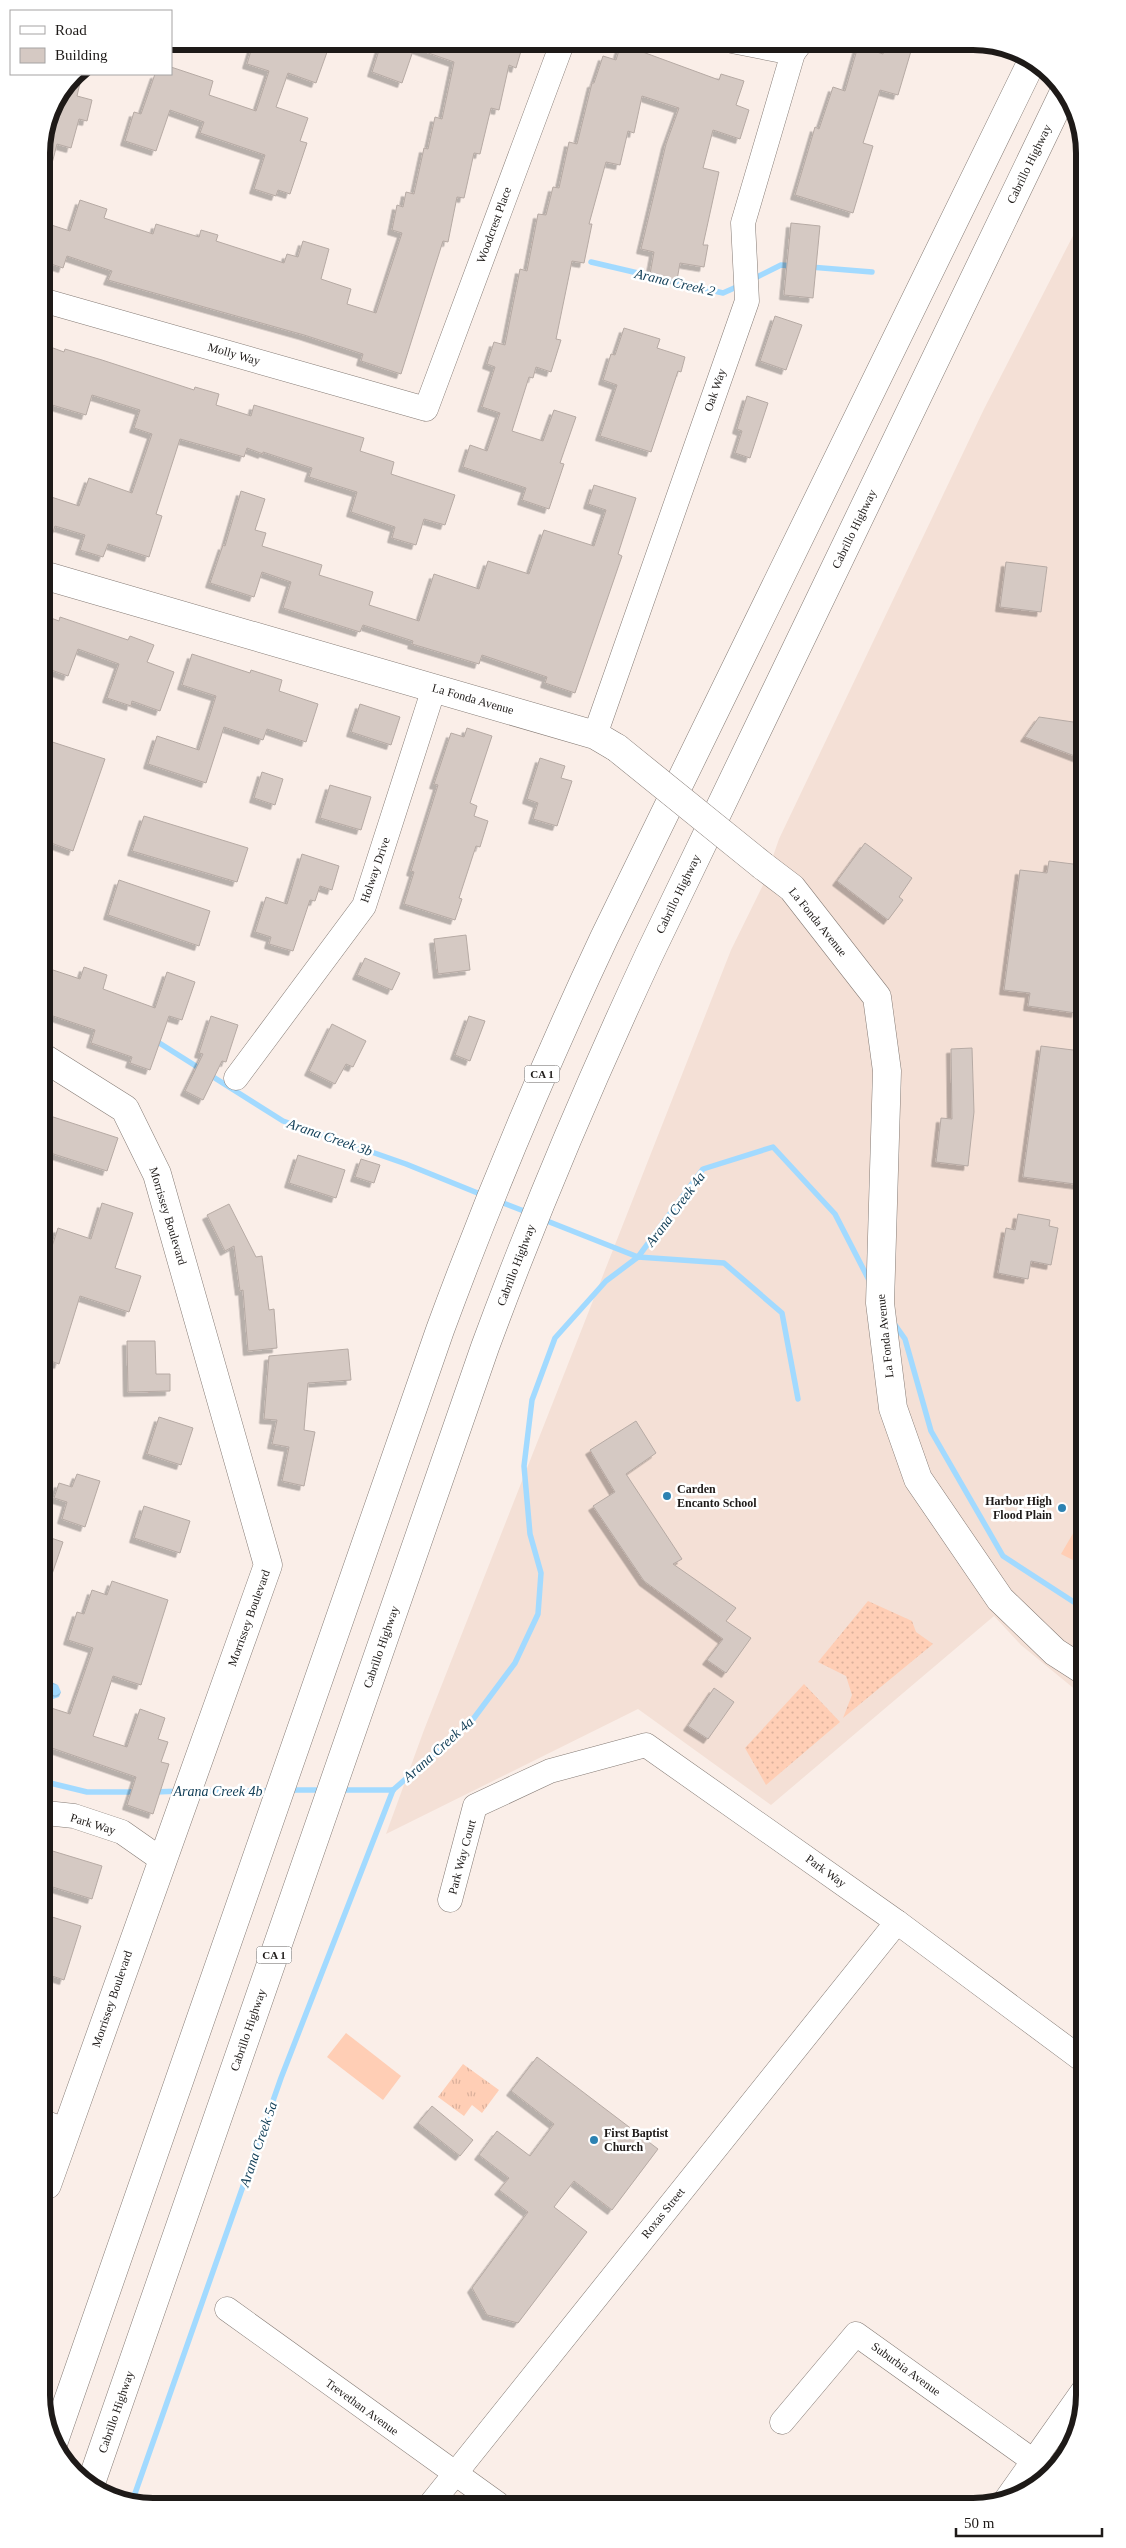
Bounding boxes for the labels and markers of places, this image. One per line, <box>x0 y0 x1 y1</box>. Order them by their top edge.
place label: Carden Encanto School <box>677 1482 757 1510</box>
marker: Carden Encanto School <box>661 1490 673 1502</box>
place label: Harbor High Flood Plain <box>985 1494 1052 1522</box>
marker: Harbor High Flood Plain <box>1056 1502 1068 1514</box>
place label: First Baptist Church <box>604 2126 668 2154</box>
marker: First Baptist Church <box>588 2134 600 2146</box>

